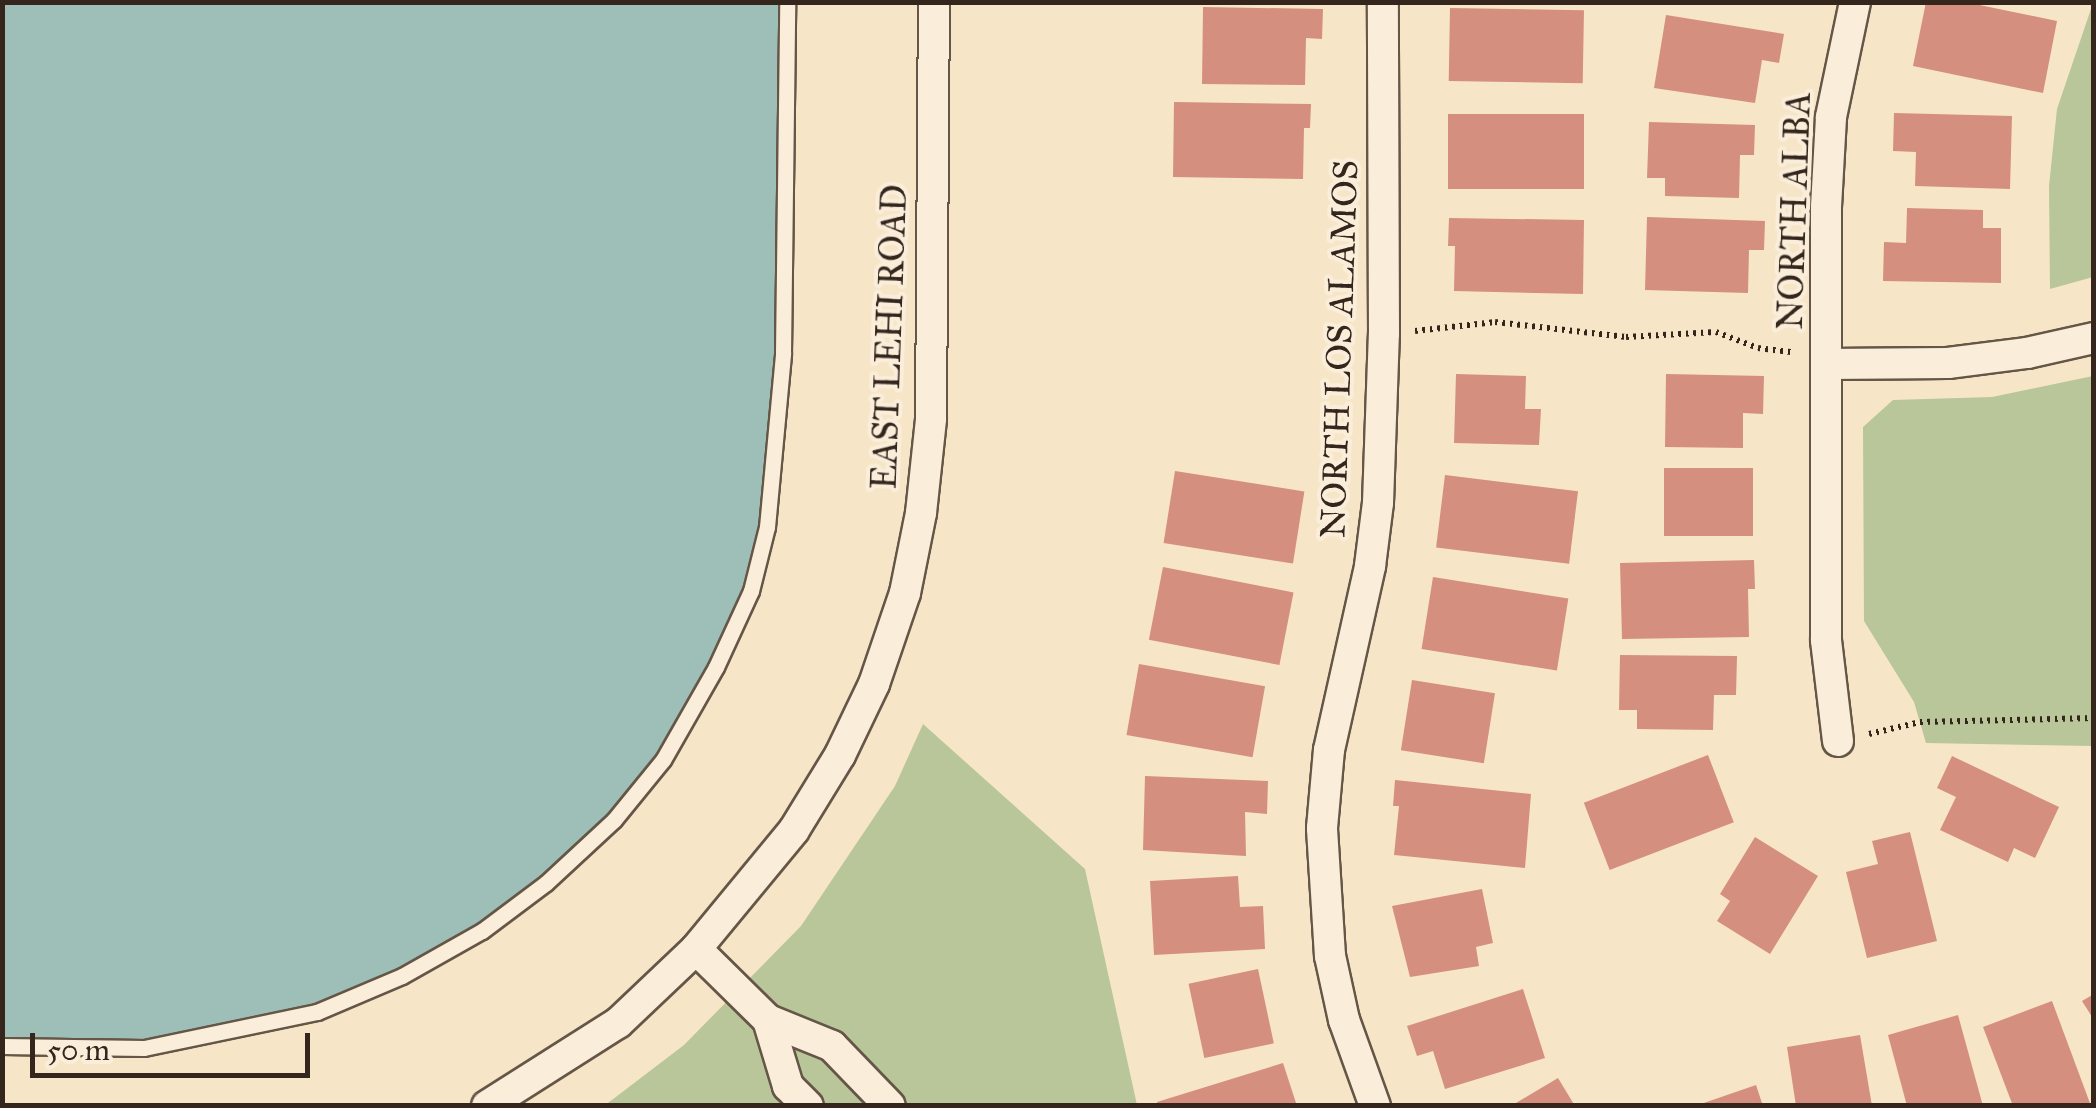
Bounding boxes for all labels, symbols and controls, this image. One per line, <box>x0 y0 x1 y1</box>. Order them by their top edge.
street label: NORTH ALBA <box>1770 91 1820 331</box>
street label: NORTH LOS ALAMOS <box>1312 159 1368 539</box>
street label: EAST LEHI ROAD <box>864 184 916 490</box>
scale bar <box>35 1013 315 1075</box>
text: 50 m <box>47 1032 110 1068</box>

